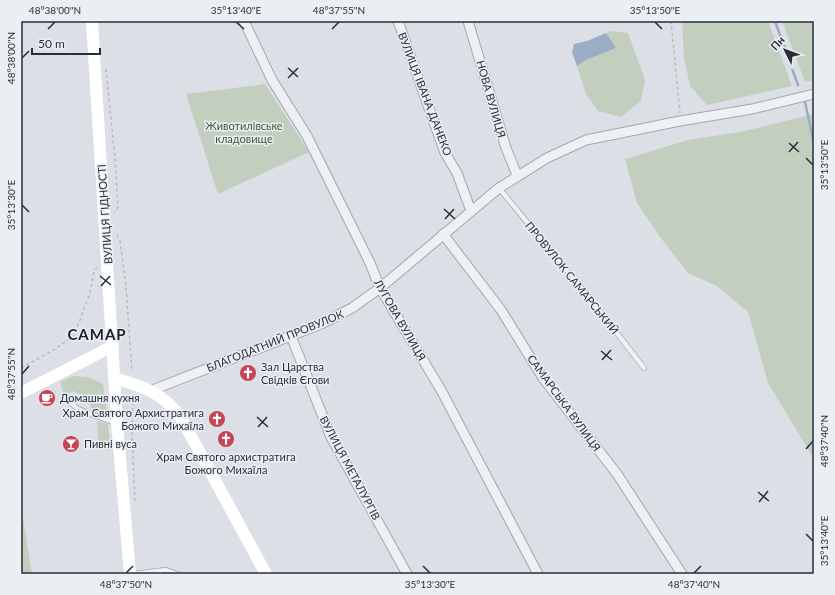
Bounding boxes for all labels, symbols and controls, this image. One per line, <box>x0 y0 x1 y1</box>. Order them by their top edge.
text: 48°38'00"N <box>29 4 81 16</box>
text: 35°13'40"E <box>211 4 261 16</box>
text: 48°37'55"N <box>313 4 365 16</box>
text: 35°13'50"E <box>630 4 680 16</box>
scale bar <box>32 30 100 56</box>
street label: ВУЛИЦЯ ІВАНА ДАНЕКО <box>396 30 455 158</box>
north arrow <box>765 30 805 70</box>
text: 48°38'00"N <box>5 32 17 84</box>
text: Пн <box>768 33 787 53</box>
text: 50 m <box>38 36 65 51</box>
street label: НОВА ВУЛИЦЯ <box>474 59 509 139</box>
park label: Животилівське кладовище <box>205 119 283 145</box>
text: 35°13'50"E <box>818 140 830 190</box>
street label: ВУЛИЦЯ ГІДНОСТІ <box>95 164 114 264</box>
text: 35°13'30"E <box>5 180 17 230</box>
street label: ПРОВУЛОК САМАРСЬКИЙ <box>523 219 622 337</box>
street label: ЛУГОВА ВУЛИЦЯ <box>371 276 429 363</box>
street label: БЛАГОДАТНИЙ ПРОВУЛОК <box>204 307 346 374</box>
district label: САМАР <box>67 325 127 343</box>
text: 48°37'55"N <box>5 348 17 400</box>
street label: САМАРСЬКА ВУЛИЦЯ <box>525 352 604 454</box>
place label: Зал Царства Свідків Єгови <box>261 360 329 386</box>
church icon: Зал Царства Свідків Єгови <box>238 363 258 383</box>
cafe icon: Домашня кухня <box>37 388 57 408</box>
place label: Домашня кухня <box>60 391 140 404</box>
place label: Храм Святого Архистратига Божого Михаїла <box>62 406 204 432</box>
church icon: Храм Святого Архистратига Божого Михаїла <box>207 409 227 429</box>
street label: ВУЛИЦЯ МЕТАЛУРГІВ <box>318 414 383 522</box>
text: 48°37'40"N <box>818 415 830 467</box>
church icon: Храм Святого архистратига Божого Михаїла <box>216 429 236 449</box>
bar icon: Пивні вуса <box>61 434 81 454</box>
place label: Пивні вуса <box>84 437 137 450</box>
place label: Храм Святого архистратига Божого Михаїла <box>156 450 296 476</box>
text: 35°13'40"E <box>818 516 830 566</box>
text: 48°37'50"N <box>100 578 152 590</box>
text: 35°13'30"E <box>405 578 455 590</box>
text: 48°37'40"N <box>668 578 720 590</box>

